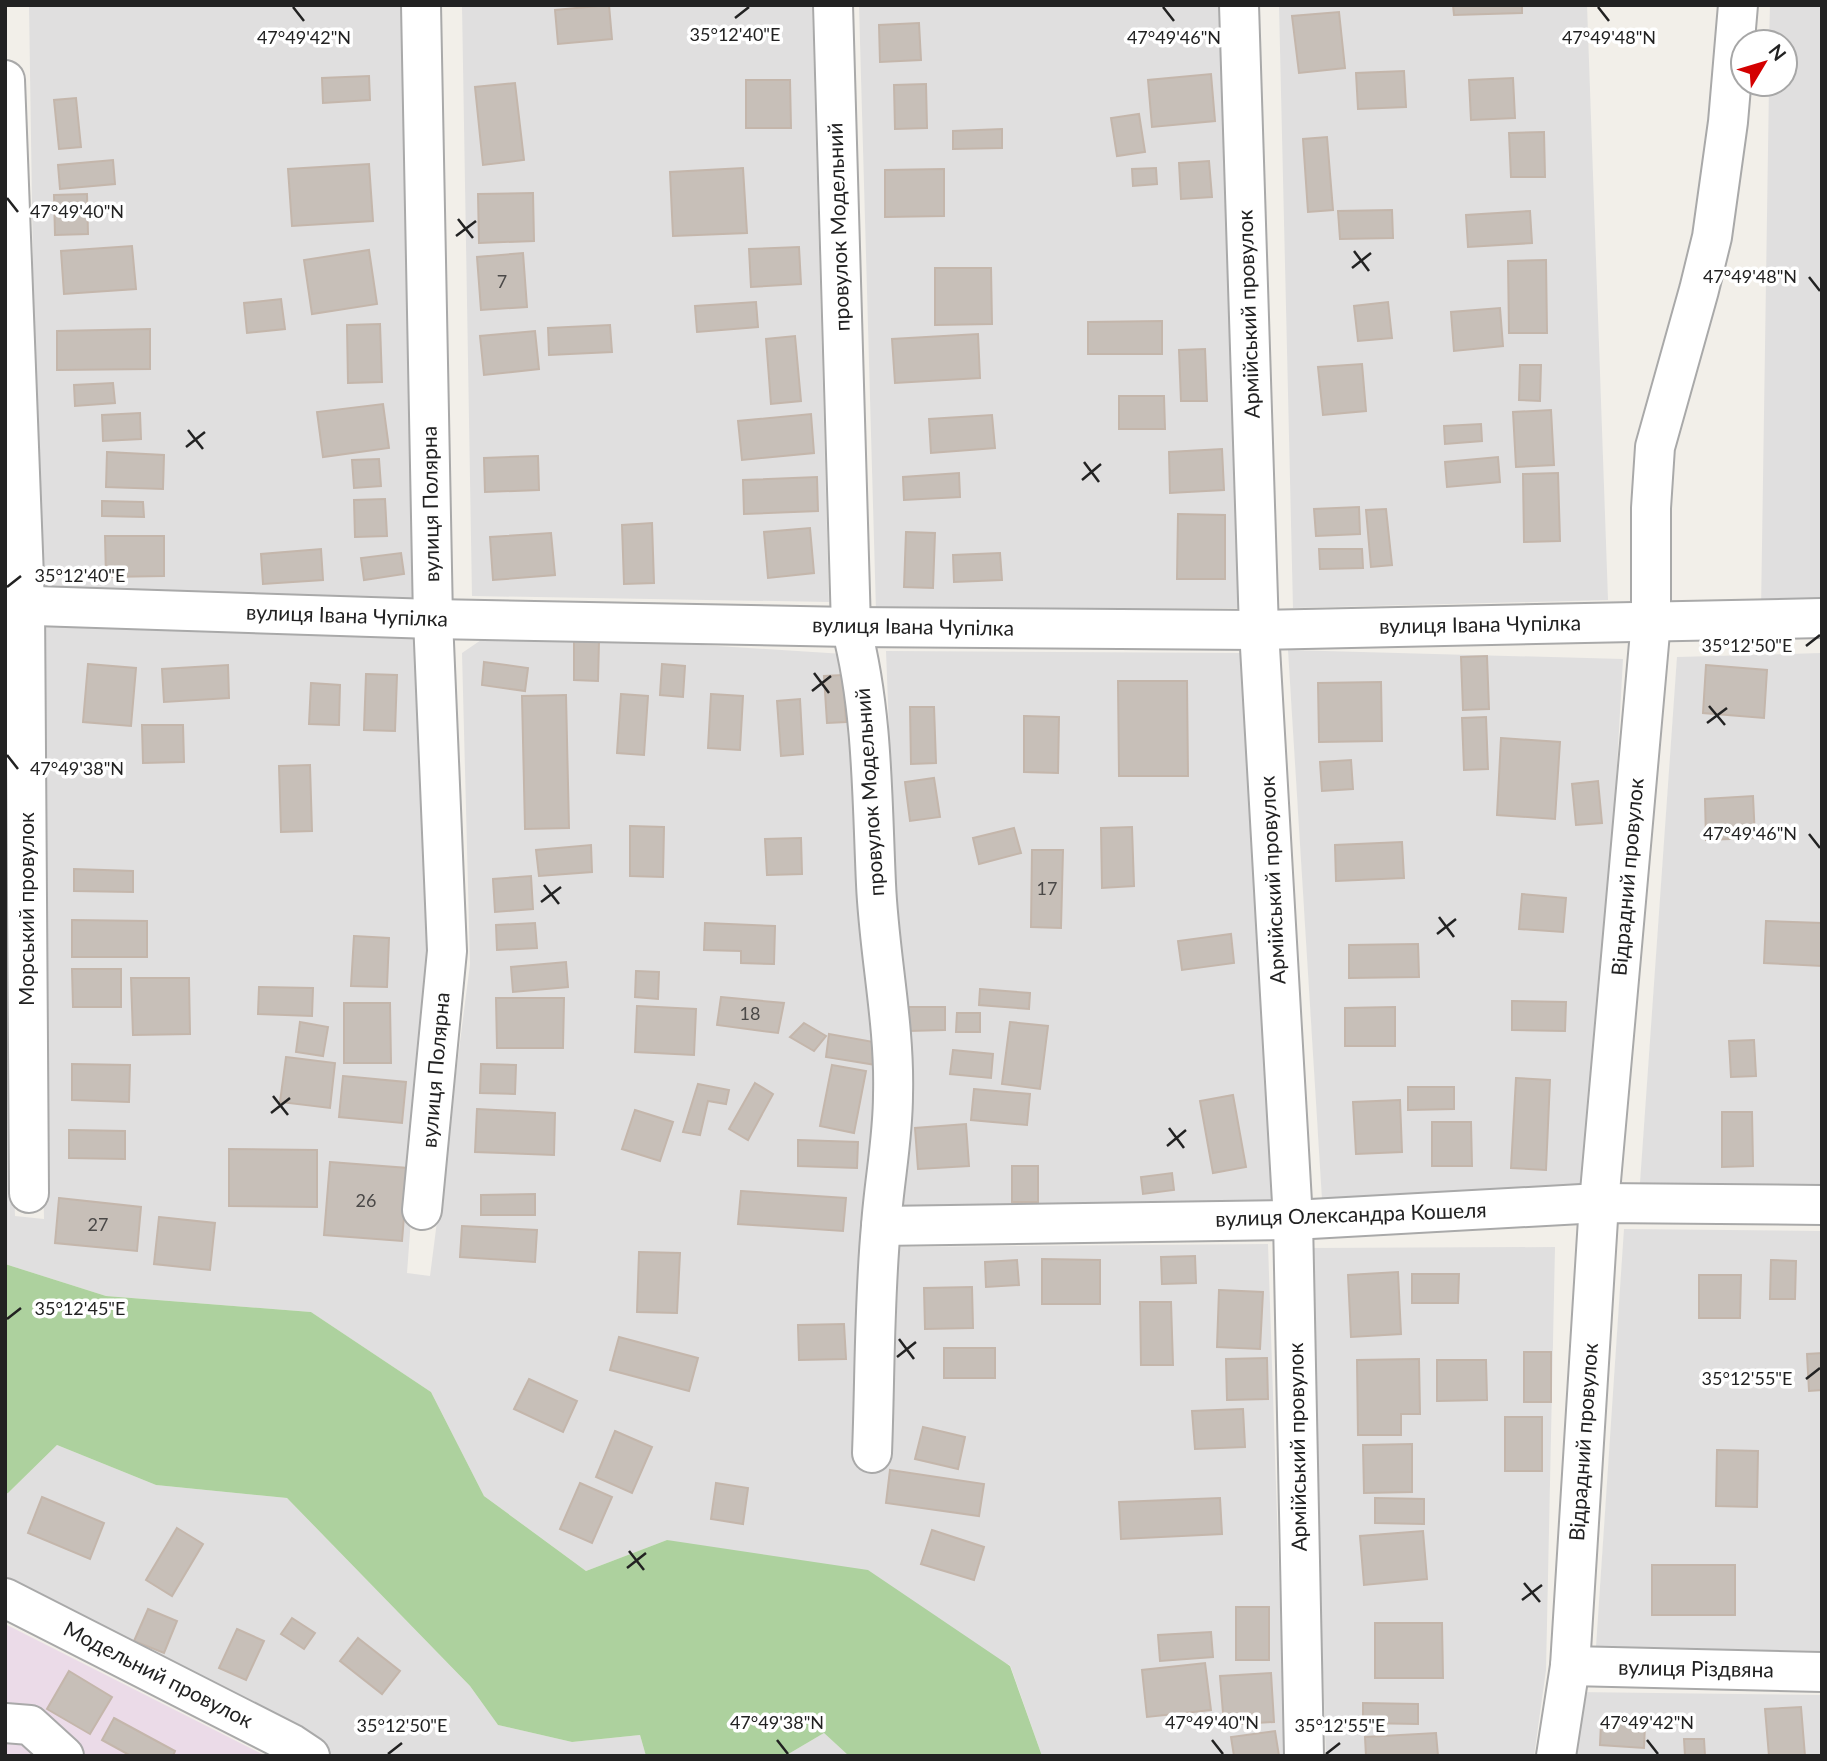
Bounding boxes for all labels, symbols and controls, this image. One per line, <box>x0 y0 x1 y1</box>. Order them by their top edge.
text: 35°12'40"E <box>690 23 780 45</box>
text: 47°49'42"N <box>257 26 351 48</box>
text: 47°49'46"N <box>1127 26 1221 48</box>
text: 47°49'48"N <box>1562 26 1656 48</box>
north arrow <box>1729 28 1799 98</box>
text: N <box>1764 39 1791 65</box>
street label: провулок Модельний <box>821 122 854 332</box>
text: 47°49'40"N <box>30 200 124 222</box>
street label: Армійський провулок <box>1231 209 1264 419</box>
text: 47°49'48"N <box>1703 265 1797 287</box>
house number: 7 <box>497 270 507 292</box>
street label: вулиця Полярна <box>416 426 443 582</box>
text: 35°12'40"E <box>35 564 125 586</box>
street label: вулиця Івана Чупілка <box>246 598 448 631</box>
street label: вулиця Івана Чупілка <box>1379 609 1581 638</box>
street label: вулиця Івана Чупілка <box>812 611 1014 640</box>
text: 35°12'50"E <box>1702 634 1792 656</box>
street label: провулок Модельний <box>849 687 888 897</box>
text: 47°49'38"N <box>30 757 124 779</box>
street label: Армійський провулок <box>1254 775 1289 985</box>
street label: Відрадний провулок <box>1605 777 1648 977</box>
street label: Морський провулок <box>13 812 38 1006</box>
text: 47°49'46"N <box>1703 822 1797 844</box>
house number: 17 <box>1037 877 1057 899</box>
street label: вулиця Полярна <box>415 991 454 1149</box>
house number: 18 <box>740 1002 760 1024</box>
house number: 26 <box>356 1189 376 1211</box>
street label: вулиця Олександра Кошеля <box>1215 1196 1487 1231</box>
house number: 27 <box>88 1213 108 1235</box>
text: 35°12'45"E <box>35 1297 125 1319</box>
street label: Армійський провулок <box>1282 1342 1311 1552</box>
street label: Відрадний провулок <box>1563 1342 1602 1542</box>
text: 35°12'55"E <box>1702 1367 1792 1389</box>
street label: Модельний провулок <box>60 1615 258 1732</box>
street label: вулиця Різдвяна <box>1618 1654 1774 1681</box>
text: 47°49'38"N <box>730 1711 824 1733</box>
text: 47°49'40"N <box>1165 1711 1259 1733</box>
text: 47°49'42"N <box>1600 1711 1694 1733</box>
text: 35°12'50"E <box>357 1714 447 1736</box>
text: 35°12'55"E <box>1295 1714 1385 1736</box>

